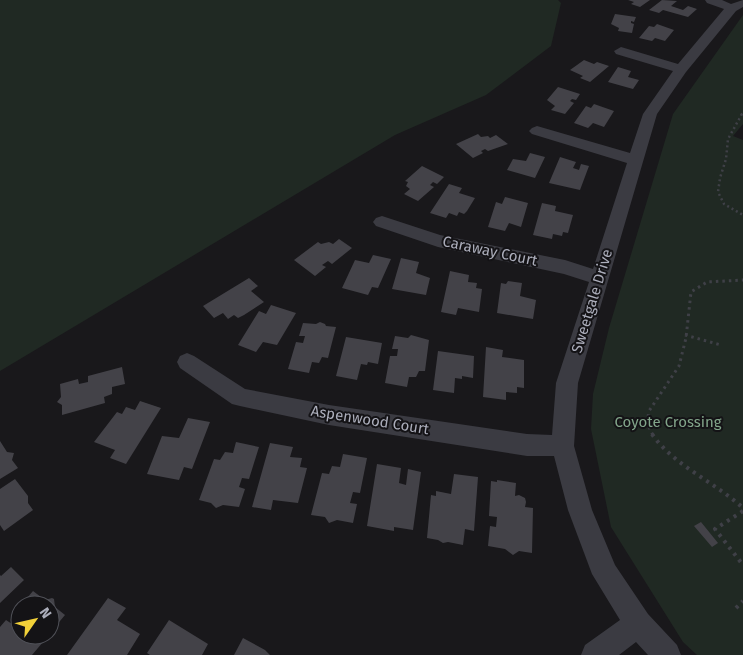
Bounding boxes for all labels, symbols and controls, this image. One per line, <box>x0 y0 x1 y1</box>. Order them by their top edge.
street label: Caraway Court <box>441 232 540 270</box>
street label: Sweetgale Drive <box>568 247 616 355</box>
street label: Aspenwood Court <box>310 402 431 438</box>
park label: Coyote Crossing <box>614 413 722 431</box>
north arrow <box>10 595 60 645</box>
text: N <box>36 604 55 622</box>

